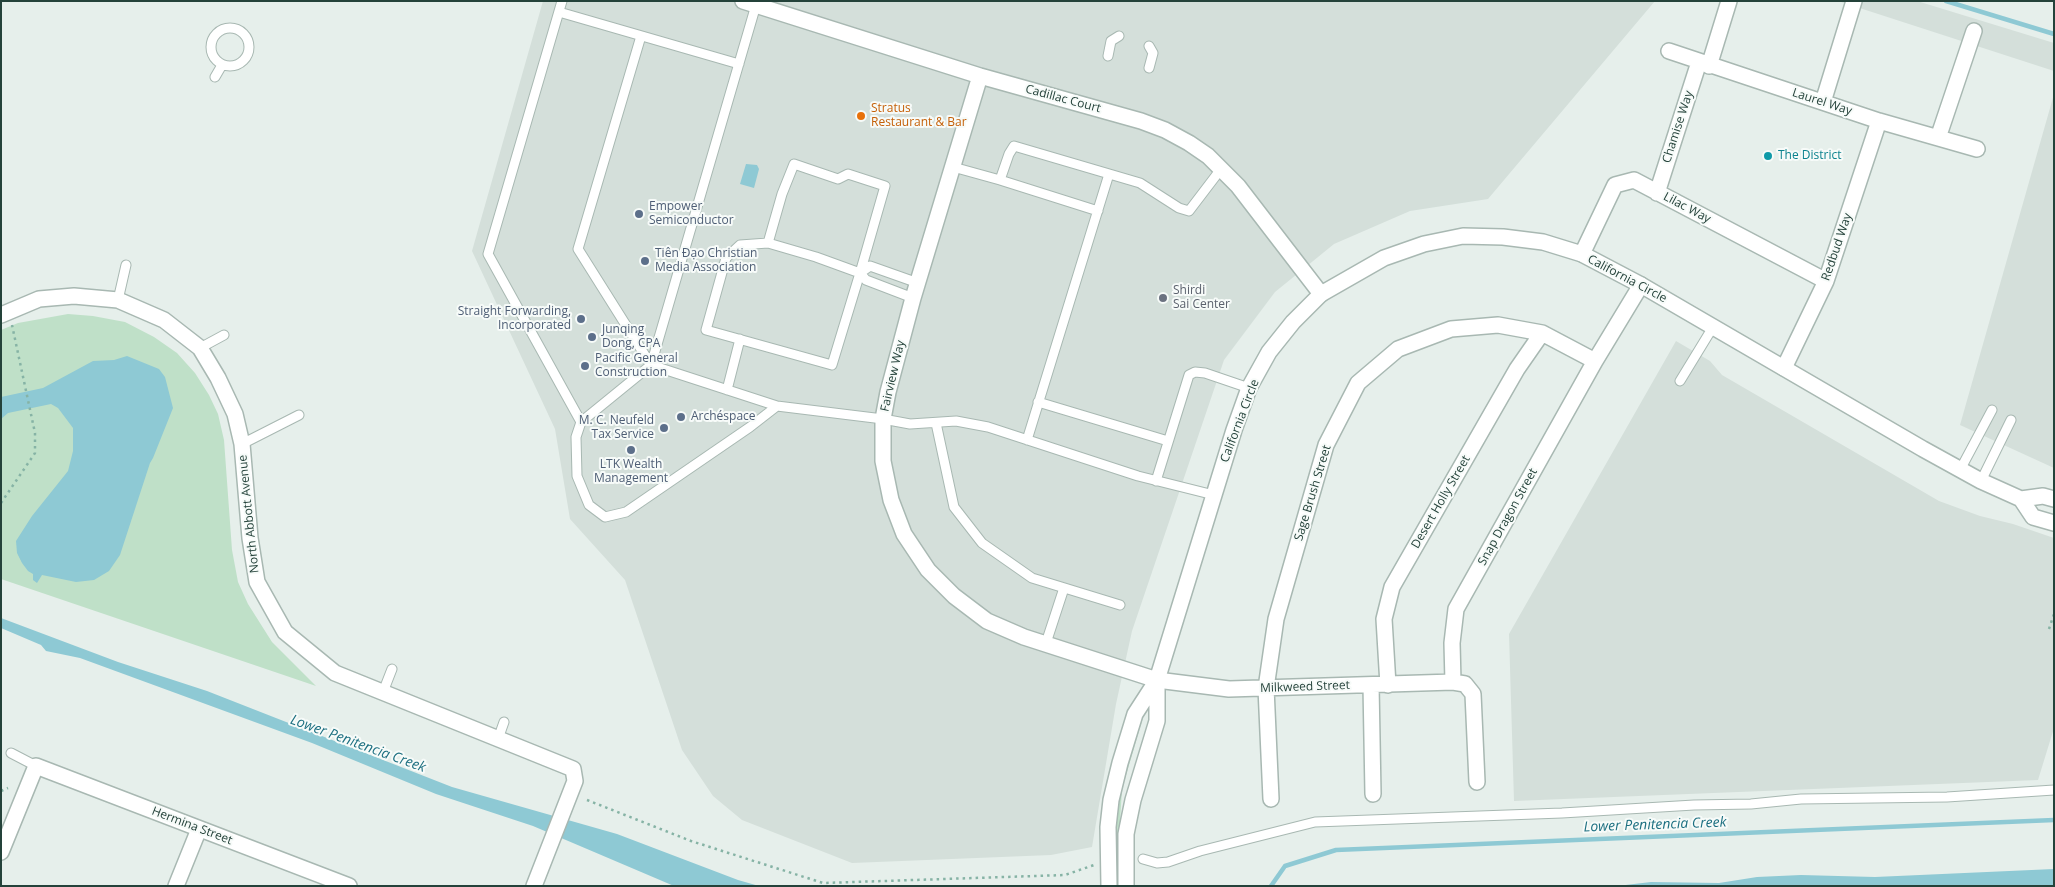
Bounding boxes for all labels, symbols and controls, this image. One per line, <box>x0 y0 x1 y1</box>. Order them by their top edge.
street label: Cadillac Court <box>1024 82 1102 116</box>
street label: Laurel Way <box>1790 86 1854 118</box>
street label: Chamise Way <box>1660 89 1696 165</box>
place label: Stratus Restaurant & Bar <box>871 102 967 130</box>
marker: Stratus Restaurant & Bar <box>855 110 867 122</box>
place label: The District <box>1778 149 1842 163</box>
marker: The District <box>1762 150 1774 162</box>
street label: Lilac Way <box>1661 190 1713 226</box>
place label: Empower Semiconductor <box>649 200 734 228</box>
marker: Empower Semiconductor <box>633 208 645 220</box>
street label: Redbud Way <box>1819 211 1855 283</box>
place label: Tiên Đạo Christian Media Association <box>655 247 757 275</box>
street label: California Circle <box>1585 252 1669 306</box>
marker: Tiên Đạo Christian Media Association <box>639 255 651 267</box>
place label: Shirdi Sai Center <box>1173 284 1230 312</box>
marker: Shirdi Sai Center <box>1157 292 1169 304</box>
place label: Straight Forwarding, Incorporated <box>458 305 571 333</box>
marker: Straight Forwarding, Incorporated <box>575 313 587 325</box>
place label: Junqing Dong, CPA <box>602 323 660 351</box>
marker: Junqing Dong, CPA <box>586 331 598 343</box>
street label: Fairview Way <box>878 339 908 413</box>
place label: Pacific General Construction <box>595 352 678 380</box>
marker: Pacific General Construction <box>579 360 591 372</box>
street label: California Circle <box>1218 378 1262 464</box>
place label: Archéspace <box>691 410 756 424</box>
marker: Archéspace <box>675 411 687 423</box>
place label: M. C. Neufeld Tax Service <box>579 414 654 442</box>
marker: M. C. Neufeld Tax Service <box>658 422 670 434</box>
street label: Sage Brush Street <box>1292 443 1334 543</box>
marker: LTK Wealth Management <box>625 444 637 456</box>
street label: Desert Holly Street <box>1409 453 1473 551</box>
street label: North Abbott Avenue <box>236 454 262 574</box>
place label: LTK Wealth Management <box>594 458 668 486</box>
street label: Snap Dragon Street <box>1475 466 1541 568</box>
street label: Milkweed Street <box>1260 678 1350 696</box>
water label: Lower Penitencia Creek <box>288 712 428 776</box>
street label: Hermina Street <box>150 804 234 848</box>
water label: Lower Penitencia Creek <box>1583 814 1727 836</box>

